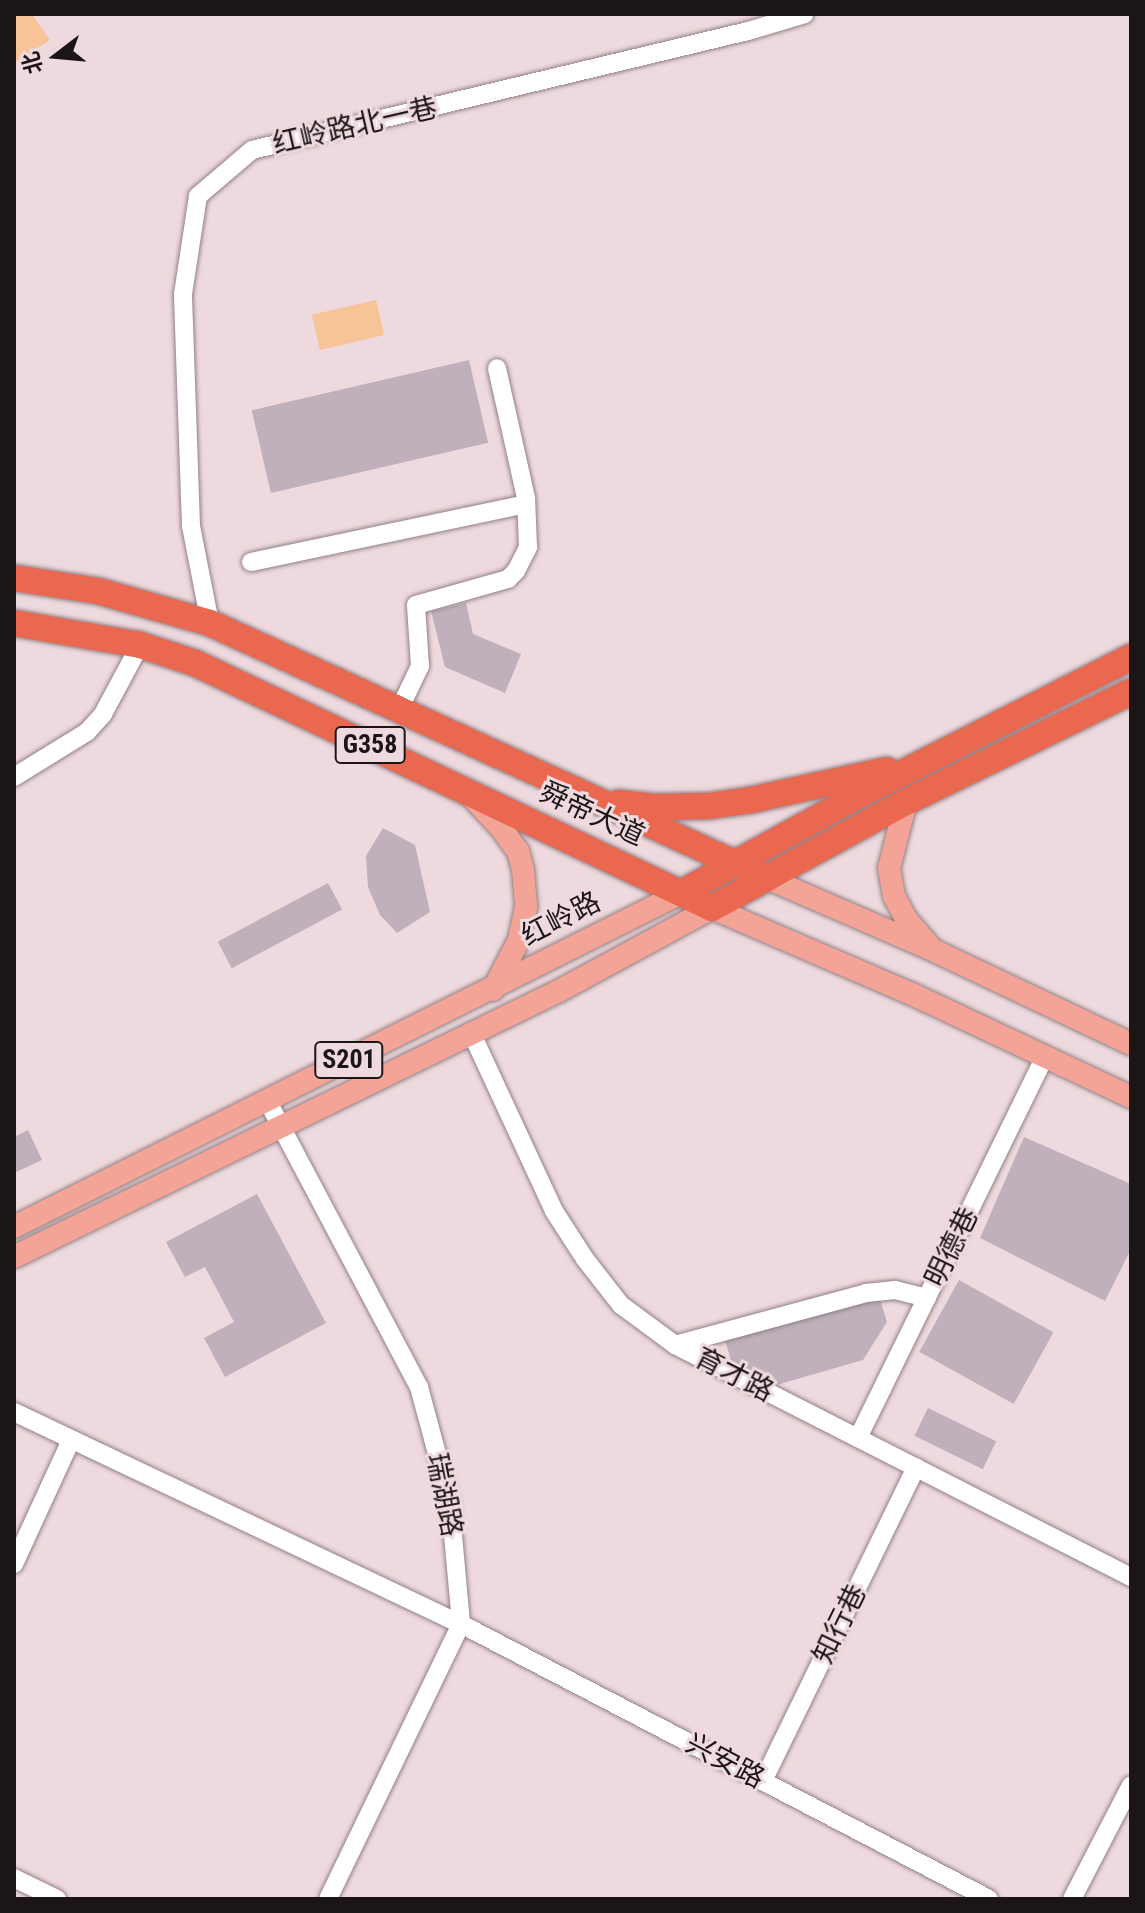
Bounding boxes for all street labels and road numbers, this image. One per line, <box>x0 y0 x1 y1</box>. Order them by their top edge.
street label: 红岭路北一巷 <box>269 91 441 161</box>
road number: G358 <box>334 723 406 767</box>
street label: 舜帝大道 <box>534 775 650 853</box>
street label: 红岭路 <box>516 885 606 953</box>
road number: S201 <box>313 1038 385 1082</box>
street label: 明德巷 <box>918 1202 986 1292</box>
street label: 育才路 <box>689 1341 779 1409</box>
street label: 瑞湖路 <box>419 1451 469 1539</box>
street label: 知行巷 <box>806 1579 874 1669</box>
street label: 兴安路 <box>680 1726 770 1796</box>

